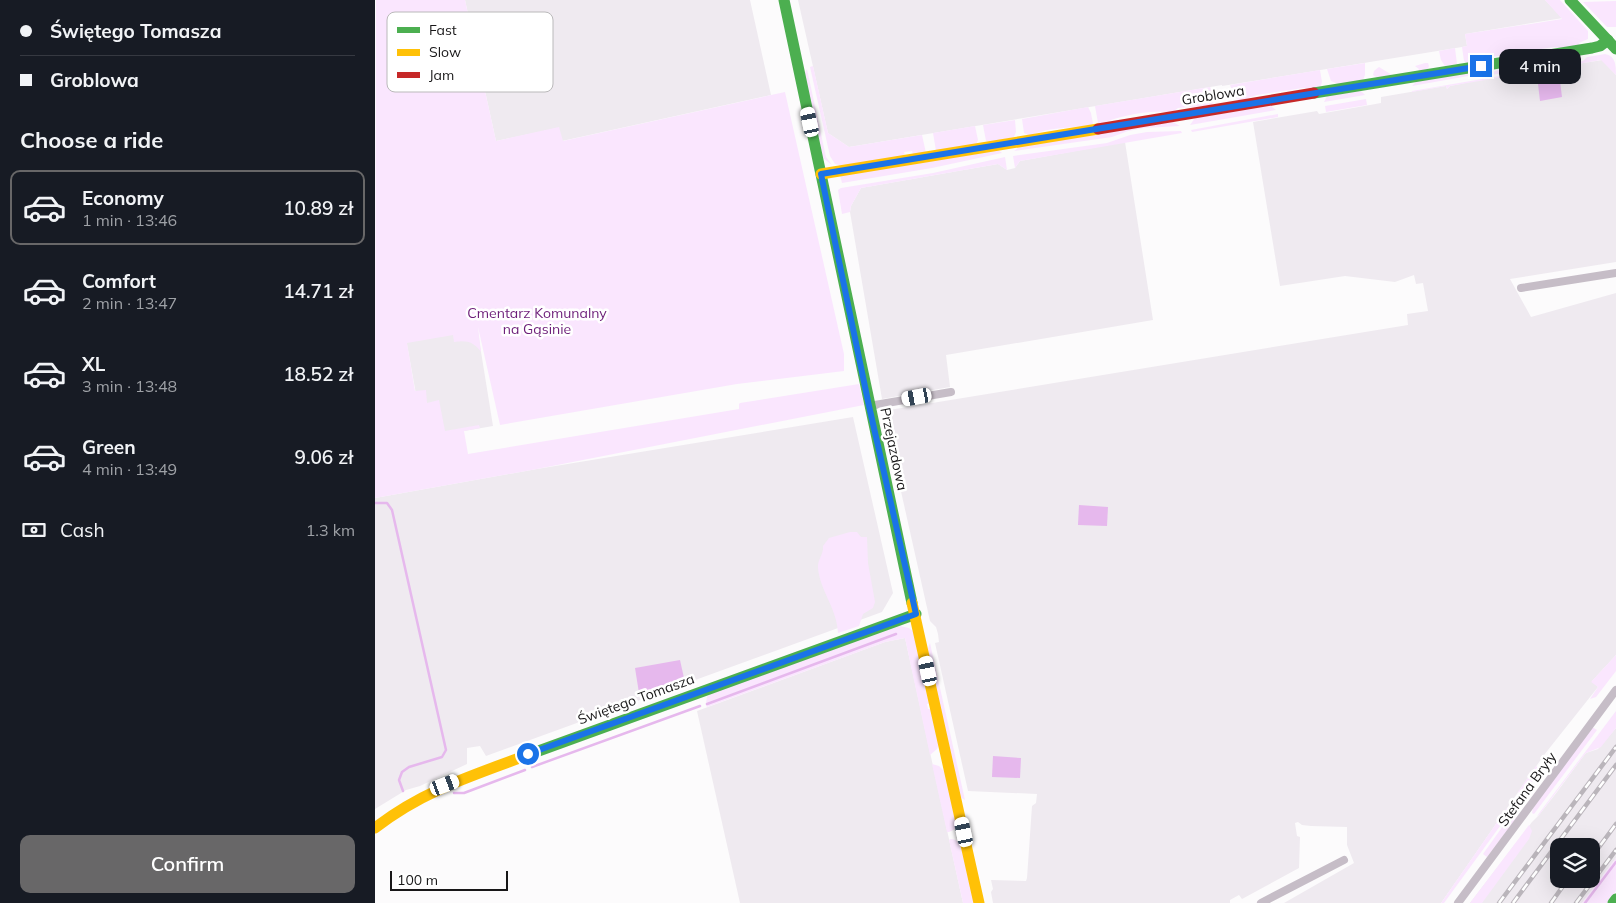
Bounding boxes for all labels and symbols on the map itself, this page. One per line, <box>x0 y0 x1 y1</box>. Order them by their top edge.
legend <box>387 12 553 92</box>
text: Fast <box>429 21 457 39</box>
text: Slow <box>429 43 461 61</box>
callout: 4 min <box>1499 48 1581 84</box>
route end <box>1470 55 1492 77</box>
text: Jam <box>429 66 454 84</box>
street label: Groblowa <box>1180 81 1246 109</box>
car <box>799 106 820 138</box>
park label: Cmentarz Komunalny na Gąsinie <box>467 304 607 338</box>
car <box>900 387 933 407</box>
street label: Przejazdowa <box>876 406 912 492</box>
car <box>917 655 938 687</box>
street label: Świętego Tomasza <box>575 670 697 728</box>
route start <box>517 743 539 765</box>
street label: Stefana Bryły <box>1494 748 1560 830</box>
car <box>428 773 461 797</box>
car <box>953 816 974 848</box>
scale bar <box>390 868 507 891</box>

